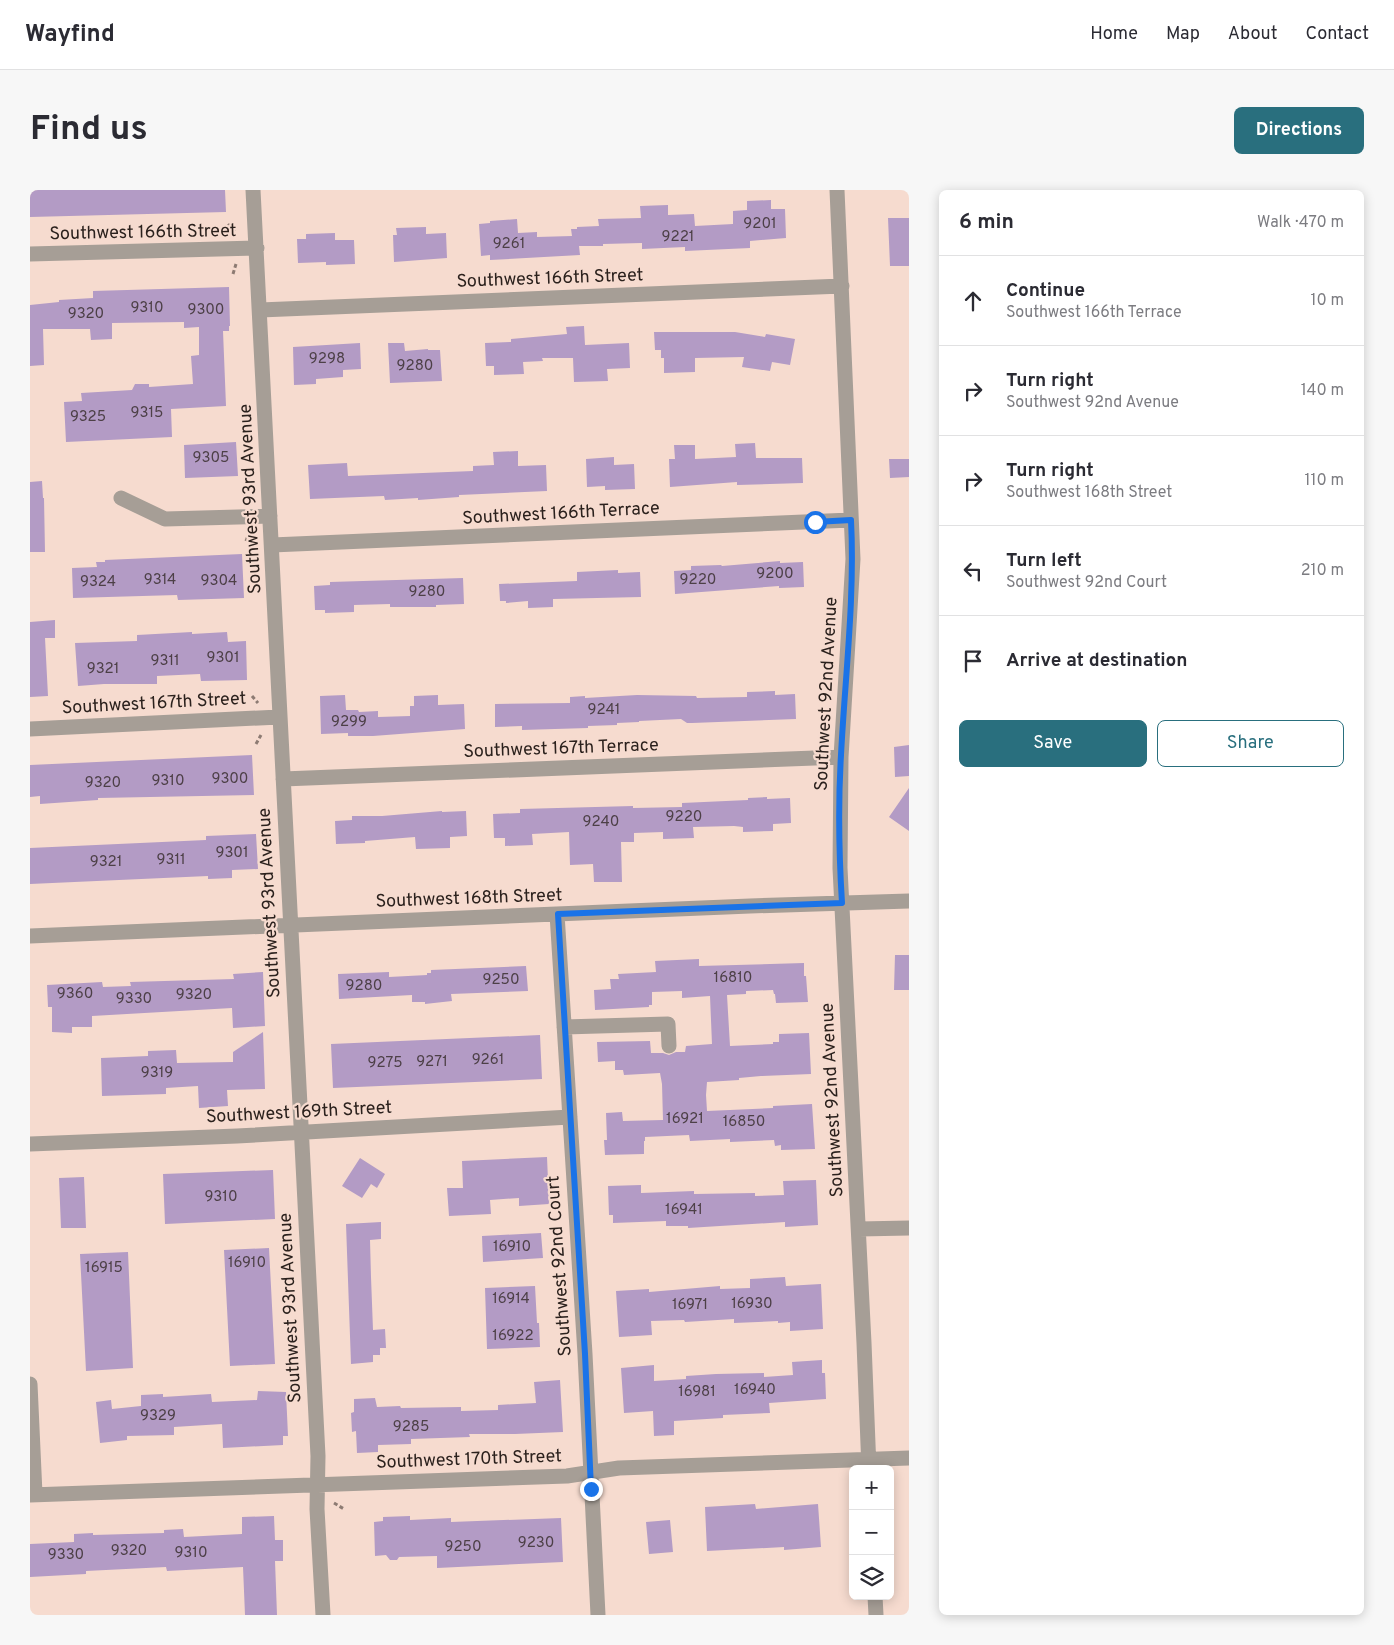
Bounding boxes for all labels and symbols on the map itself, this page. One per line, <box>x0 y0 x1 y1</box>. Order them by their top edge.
house number: 9201 <box>743 215 777 234</box>
street label: Southwest 166th Street <box>49 220 237 246</box>
house number: 9221 <box>662 228 694 247</box>
house number: 9261 <box>493 235 525 254</box>
street label: Southwest 166th Street <box>456 264 644 294</box>
house number: 9310 <box>130 299 164 318</box>
house number: 9300 <box>188 301 224 320</box>
house number: 9320 <box>68 305 104 324</box>
house number: 9298 <box>309 350 345 369</box>
house number: 9280 <box>397 357 433 376</box>
street label: Southwest 93rd Avenue <box>235 403 267 595</box>
house number: 9315 <box>131 404 163 423</box>
house number: 9325 <box>70 408 106 427</box>
house number: 9305 <box>193 449 229 468</box>
street label: Southwest 166th Terrace <box>462 497 660 531</box>
route start <box>804 511 827 534</box>
house number: 9200 <box>756 565 794 584</box>
house number: 9314 <box>144 571 176 590</box>
house number: 9220 <box>680 571 716 590</box>
house number: 9304 <box>201 572 237 591</box>
house number: 9324 <box>80 573 116 592</box>
house number: 9280 <box>409 583 445 602</box>
street label: Southwest 92nd Avenue <box>810 596 844 792</box>
house number: 9301 <box>206 649 240 668</box>
house number: 9311 <box>150 652 180 671</box>
house number: 9321 <box>87 660 119 679</box>
street label: Southwest 167th Street <box>61 688 247 720</box>
house number: 9241 <box>588 701 620 720</box>
house number: 9299 <box>331 713 367 732</box>
street label: Southwest 167th Terrace <box>463 734 659 764</box>
house number: 9300 <box>212 770 248 789</box>
house number: 9310 <box>151 772 185 791</box>
house number: 9320 <box>85 774 121 793</box>
street label: Southwest 93rd Avenue <box>254 807 286 999</box>
house number: 9220 <box>666 808 702 827</box>
house number: 9240 <box>583 813 619 832</box>
house number: 9301 <box>215 844 249 863</box>
house number: 9311 <box>156 851 186 870</box>
house number: 9321 <box>90 853 122 872</box>
street label: Southwest 168th Street <box>375 884 563 914</box>
house number: 16810 <box>714 969 752 988</box>
house number: 9250 <box>482 971 520 990</box>
house number: 9280 <box>346 977 382 996</box>
house number: 9360 <box>57 985 93 1004</box>
house number: 9320 <box>176 986 212 1005</box>
house number: 9330 <box>116 990 152 1009</box>
street label: Southwest 92nd Avenue <box>816 1002 850 1198</box>
house number: 9261 <box>472 1051 504 1070</box>
house number: 9271 <box>416 1053 448 1072</box>
house number: 9275 <box>367 1054 403 1073</box>
house number: 9319 <box>141 1064 173 1083</box>
street label: Southwest 169th Street <box>205 1097 393 1129</box>
house number: 16921 <box>666 1110 704 1129</box>
house number: 16850 <box>723 1113 765 1132</box>
street label: Southwest 92nd Court <box>542 1175 578 1357</box>
house number: 9310 <box>204 1188 238 1207</box>
house number: 16941 <box>665 1201 703 1220</box>
street label: Southwest 93rd Avenue <box>275 1212 307 1404</box>
house number: 16910 <box>493 1238 531 1257</box>
house number: 16910 <box>228 1254 266 1273</box>
house number: 16915 <box>85 1259 123 1278</box>
house number: 16914 <box>492 1290 530 1309</box>
house number: 16930 <box>731 1295 773 1314</box>
house number: 16971 <box>672 1296 708 1315</box>
house number: 16922 <box>492 1327 534 1346</box>
house number: 16940 <box>734 1381 776 1400</box>
house number: 16981 <box>678 1383 716 1402</box>
house number: 9329 <box>140 1407 176 1426</box>
house number: 9285 <box>393 1418 429 1437</box>
street label: Southwest 170th Street <box>376 1445 562 1475</box>
route end <box>580 1478 603 1501</box>
house number: 9230 <box>518 1534 554 1553</box>
house number: 9250 <box>444 1538 482 1557</box>
house number: 9320 <box>111 1542 147 1561</box>
house number: 9310 <box>174 1544 208 1563</box>
house number: 9330 <box>48 1546 84 1565</box>

